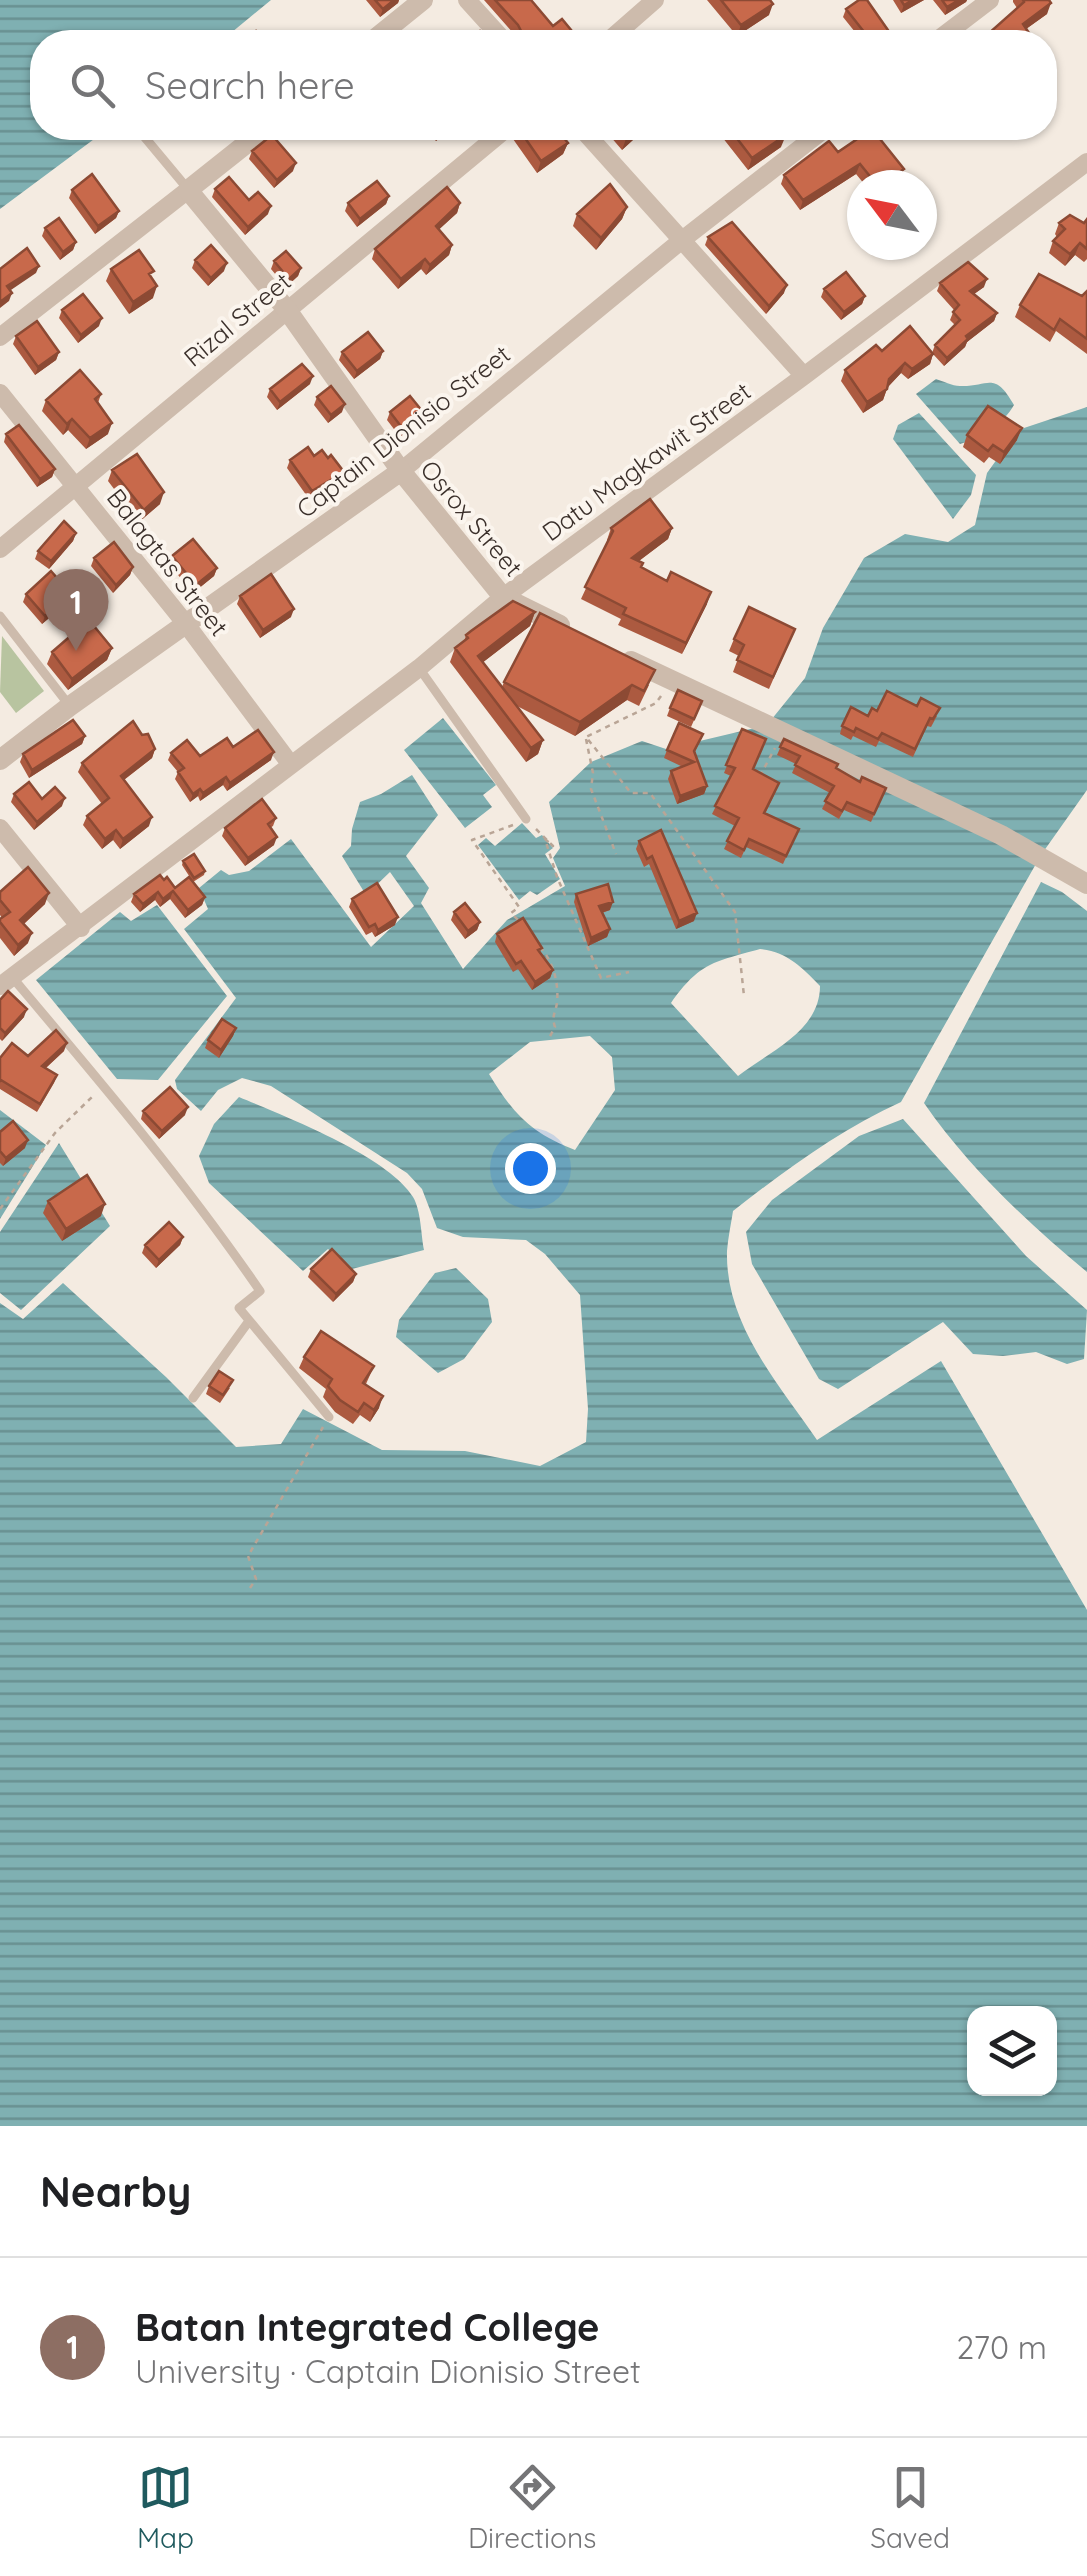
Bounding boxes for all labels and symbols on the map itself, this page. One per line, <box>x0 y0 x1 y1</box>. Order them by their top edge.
north arrow <box>847 170 937 260</box>
street label: Rizal Street <box>177 265 297 373</box>
street label: Captain Dionisio Street <box>290 338 516 524</box>
street label: Datu Magkawit Street <box>536 375 756 547</box>
street label: Osrox Street <box>414 454 530 582</box>
street label: Balagtas Street <box>101 482 235 642</box>
pin: 1 <box>44 568 108 651</box>
your location <box>505 1143 556 1194</box>

